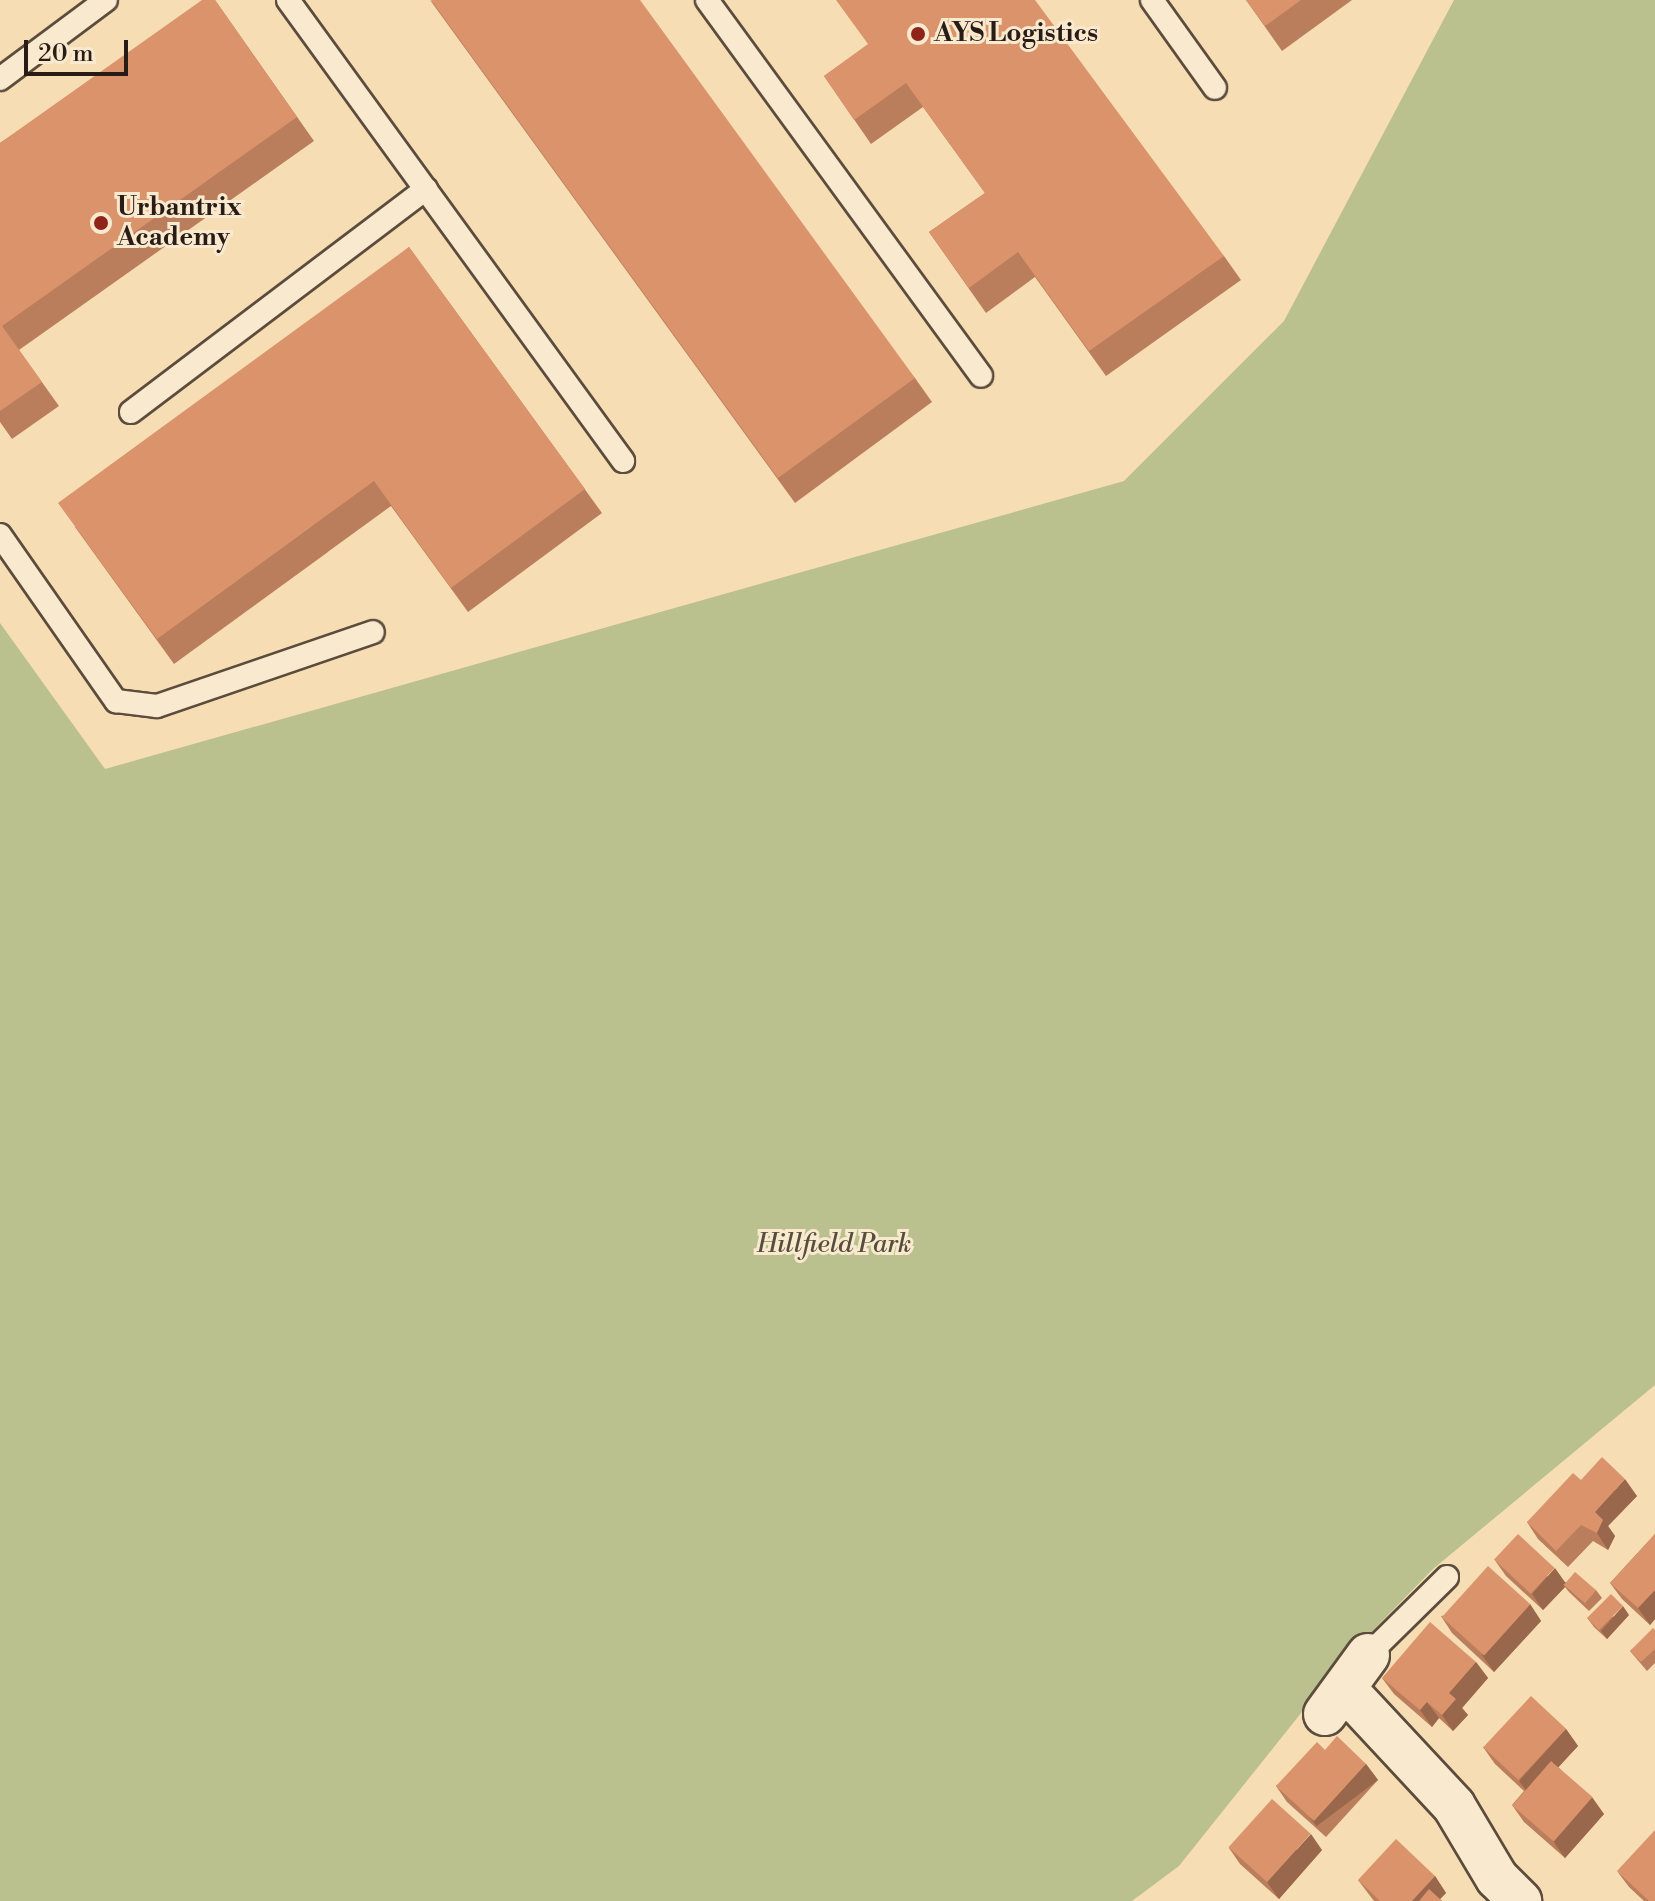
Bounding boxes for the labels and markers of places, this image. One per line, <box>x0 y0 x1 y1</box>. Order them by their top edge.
place label: AYS Logistics <box>934 18 1098 50</box>
marker: AYS Logistics <box>909 25 927 43</box>
place label: Urbantrix Academy <box>117 192 242 254</box>
marker: Urbantrix Academy <box>92 214 110 232</box>

